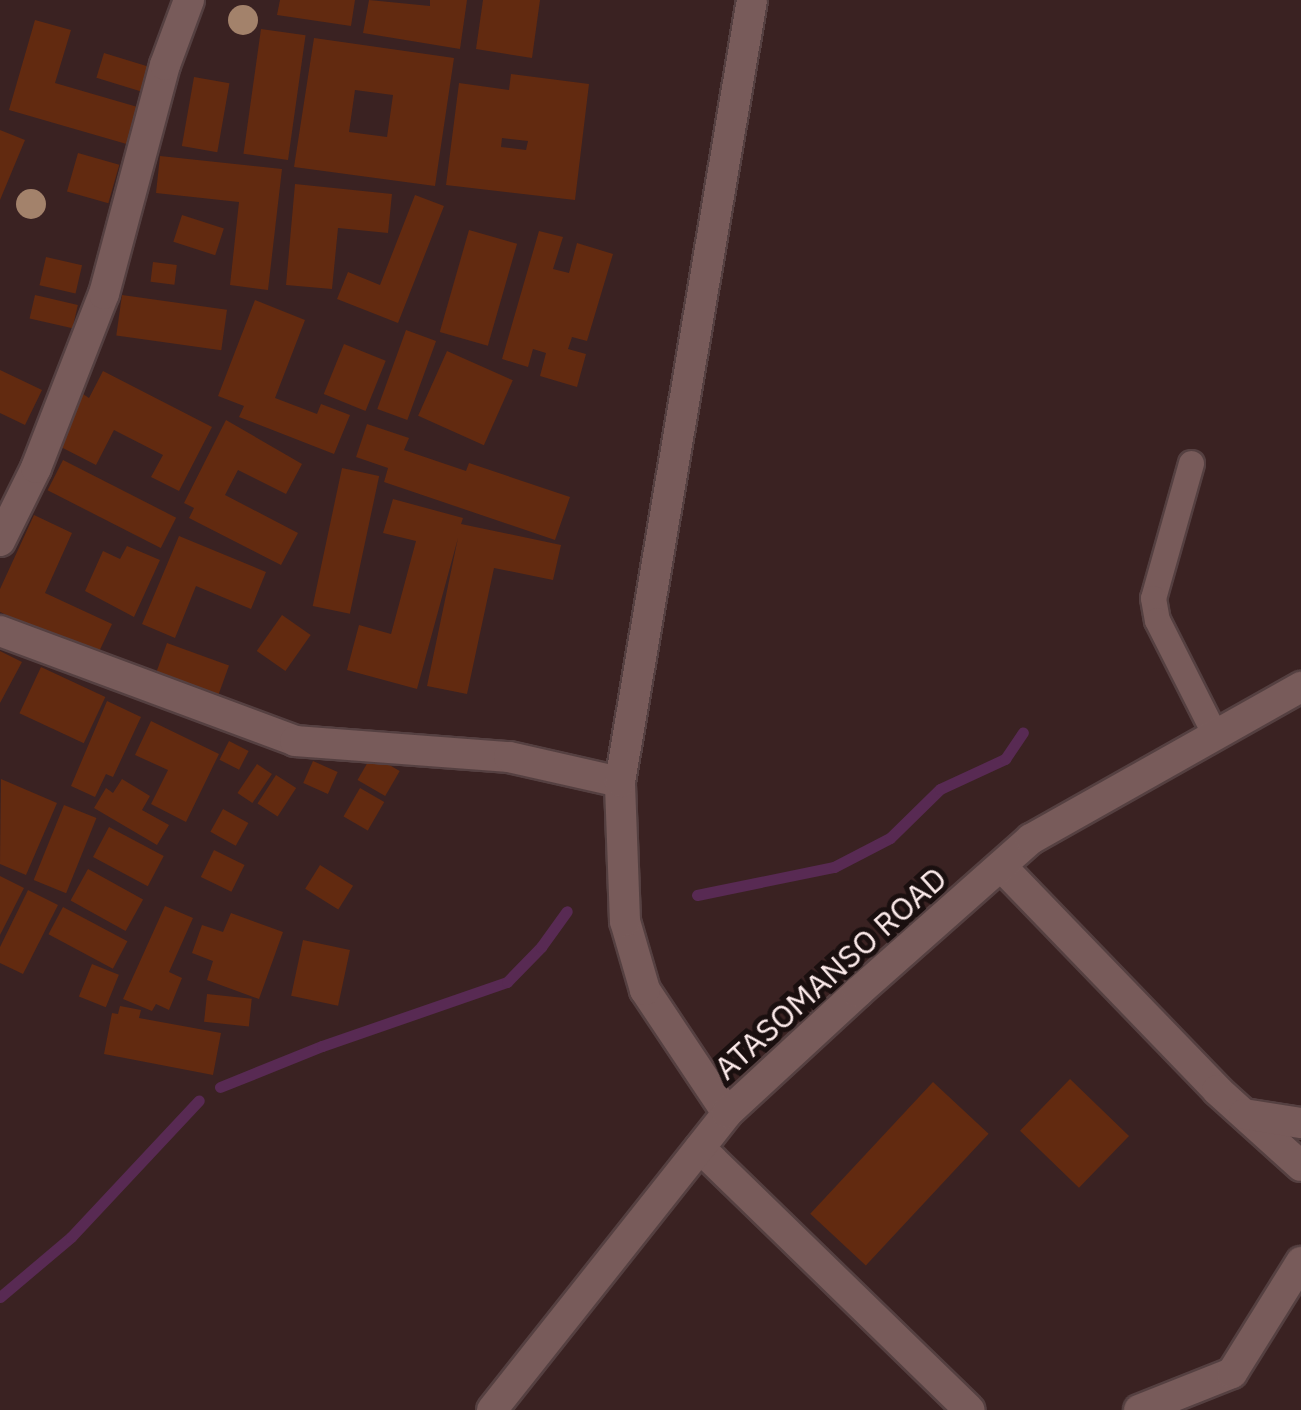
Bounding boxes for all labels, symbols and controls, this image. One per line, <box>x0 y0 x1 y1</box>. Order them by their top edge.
street label: ATASOMANSO ROAD <box>706 859 954 1087</box>

